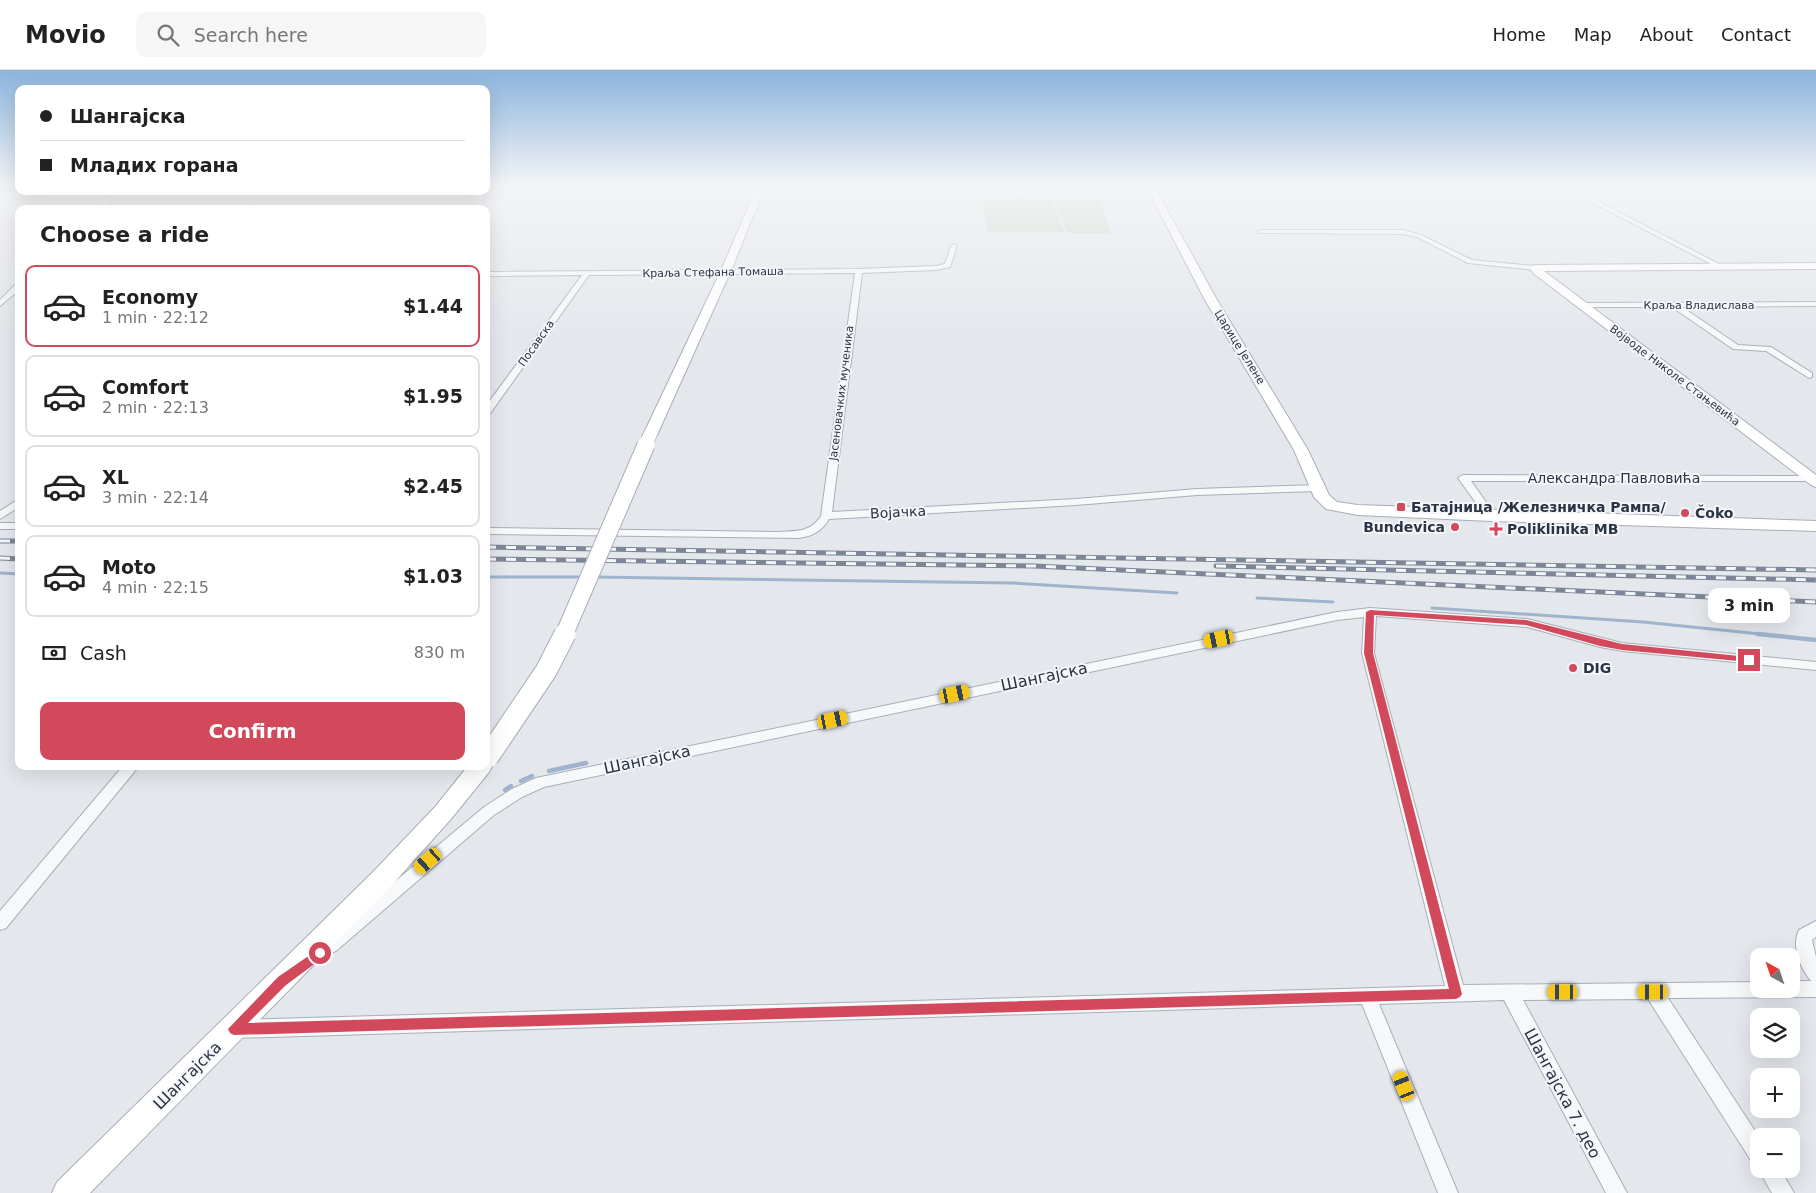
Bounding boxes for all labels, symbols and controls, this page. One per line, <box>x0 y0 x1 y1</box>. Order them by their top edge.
search box <box>136 12 486 57</box>
text: Movio <box>25 21 106 49</box>
icon: search <box>154 21 182 49</box>
text: Search here <box>194 24 308 46</box>
text: Home <box>1493 24 1546 45</box>
text: Map <box>1574 24 1612 45</box>
text: About <box>1640 24 1693 45</box>
text: Contact <box>1721 24 1791 45</box>
text: Шангајска <box>70 105 186 127</box>
text: Младих горана <box>70 154 239 176</box>
text: Choose a ride <box>40 222 209 247</box>
street label: Краља Стефана Томаша <box>642 265 784 280</box>
icon: car <box>42 284 87 329</box>
text: Economy <box>102 286 198 308</box>
text: $1.44 <box>403 295 463 317</box>
street label: Краља Владислава <box>1644 299 1754 312</box>
text: 1 min · 22:12 <box>102 308 209 327</box>
street label: Царице Јелене <box>1212 308 1268 387</box>
street label: Посавска <box>516 318 557 369</box>
street label: Војводе Николе Стањевића <box>1607 322 1742 429</box>
street label: Јасеновачких мученика <box>827 325 856 462</box>
icon: car <box>42 374 87 419</box>
text: Comfort <box>102 376 189 398</box>
text: $1.95 <box>403 385 463 407</box>
text: 2 min · 22:13 <box>102 398 209 417</box>
icon: car <box>42 464 87 509</box>
text: XL <box>102 466 129 488</box>
street label: Александра Павловића <box>1528 470 1700 486</box>
text: $2.45 <box>403 475 463 497</box>
text: 3 min · 22:14 <box>102 488 209 507</box>
place label: Батајница /Железничка Рампа/ <box>1411 499 1666 515</box>
marker: Батајница /Железничка Рампа/ <box>1395 501 1407 513</box>
street label: Војачка <box>870 503 926 521</box>
place label: Čoko <box>1695 504 1734 521</box>
marker: Čoko <box>1679 507 1691 519</box>
place label: Bundevica <box>1363 519 1445 535</box>
marker: Bundevica <box>1449 521 1461 533</box>
place label: Poliklinika MB <box>1507 521 1618 537</box>
marker: Poliklinika MB <box>1489 522 1503 536</box>
icon: car <box>42 554 87 599</box>
text: Moto <box>102 556 156 578</box>
text: $1.03 <box>403 565 463 587</box>
text: 4 min · 22:15 <box>102 578 209 597</box>
callout: 3 min <box>1708 588 1790 622</box>
text: 3 min <box>1724 596 1774 615</box>
car <box>1202 629 1235 649</box>
icon: cash <box>40 639 68 667</box>
text: Cash <box>80 642 127 664</box>
text: 830 m <box>414 643 465 662</box>
route end <box>1738 649 1760 671</box>
street label: Шангајска <box>999 658 1089 695</box>
place label: DIG <box>1583 660 1611 676</box>
marker: DIG <box>1567 662 1579 674</box>
car <box>938 684 971 704</box>
button: Confirm <box>40 702 465 760</box>
car <box>816 710 849 730</box>
street label: Шангајска <box>602 741 692 778</box>
car <box>411 845 444 877</box>
route start <box>309 942 331 964</box>
north arrow <box>1750 948 1800 998</box>
map controls <box>1750 948 1800 1178</box>
car <box>1548 985 1578 1000</box>
car <box>1638 985 1668 1000</box>
button: layers <box>1750 1008 1800 1058</box>
street label: Шангајска 7. део <box>1520 1025 1605 1161</box>
street label: Шангајска <box>149 1037 225 1113</box>
button: + <box>1750 1068 1800 1118</box>
car <box>1391 1069 1416 1103</box>
button: − <box>1750 1128 1800 1178</box>

